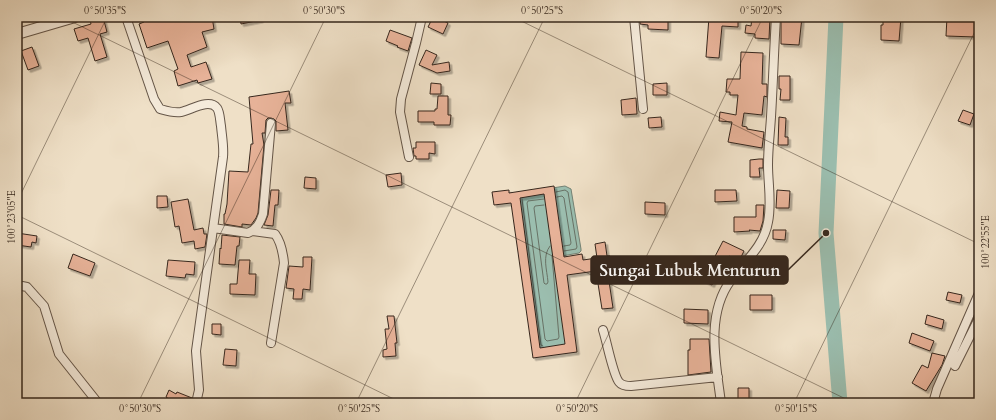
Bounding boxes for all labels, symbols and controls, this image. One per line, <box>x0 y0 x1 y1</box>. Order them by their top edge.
text: 0°50'35"S <box>84 4 126 18</box>
text: 0°50'30"S <box>303 4 345 18</box>
text: 0°50'25"S <box>521 4 563 18</box>
text: 0°50'20"S <box>740 4 782 18</box>
text: 100°23'05"E <box>5 190 19 244</box>
text: 100°22'55"E <box>979 215 993 269</box>
callout: Sungai Lubuk Menturun <box>591 256 788 284</box>
text: Sungai Lubuk Menturun <box>600 260 781 282</box>
text: 0°50'30"S <box>119 402 161 416</box>
text: 0°50'25"S <box>338 402 380 416</box>
text: 0°50'20"S <box>556 402 598 416</box>
text: 0°50'15"S <box>775 402 817 416</box>

